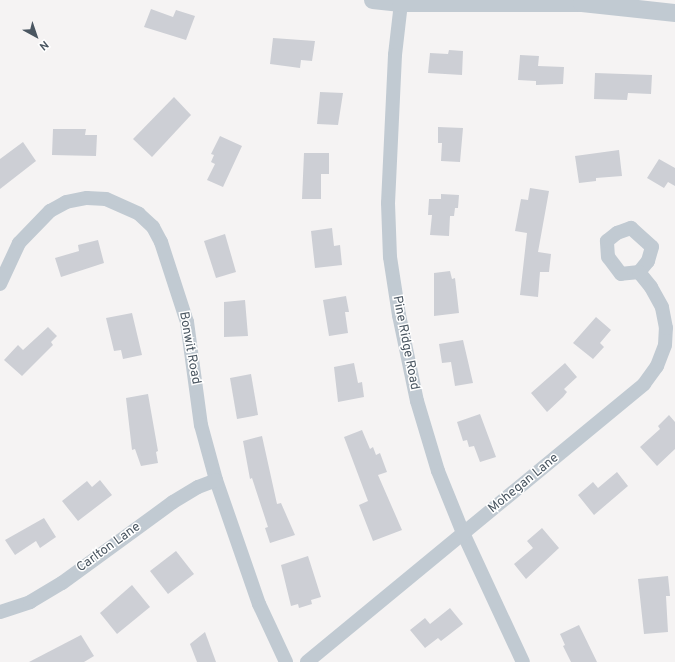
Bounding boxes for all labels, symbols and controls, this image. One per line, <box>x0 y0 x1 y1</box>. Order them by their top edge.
north arrow <box>16 16 56 56</box>
text: N <box>36 37 51 53</box>
street label: Pine Ridge Road <box>388 295 422 391</box>
street label: Bonwit Road <box>175 310 203 386</box>
street label: Mohegan Lane <box>486 451 562 517</box>
street label: Carlton Lane <box>74 520 144 576</box>

